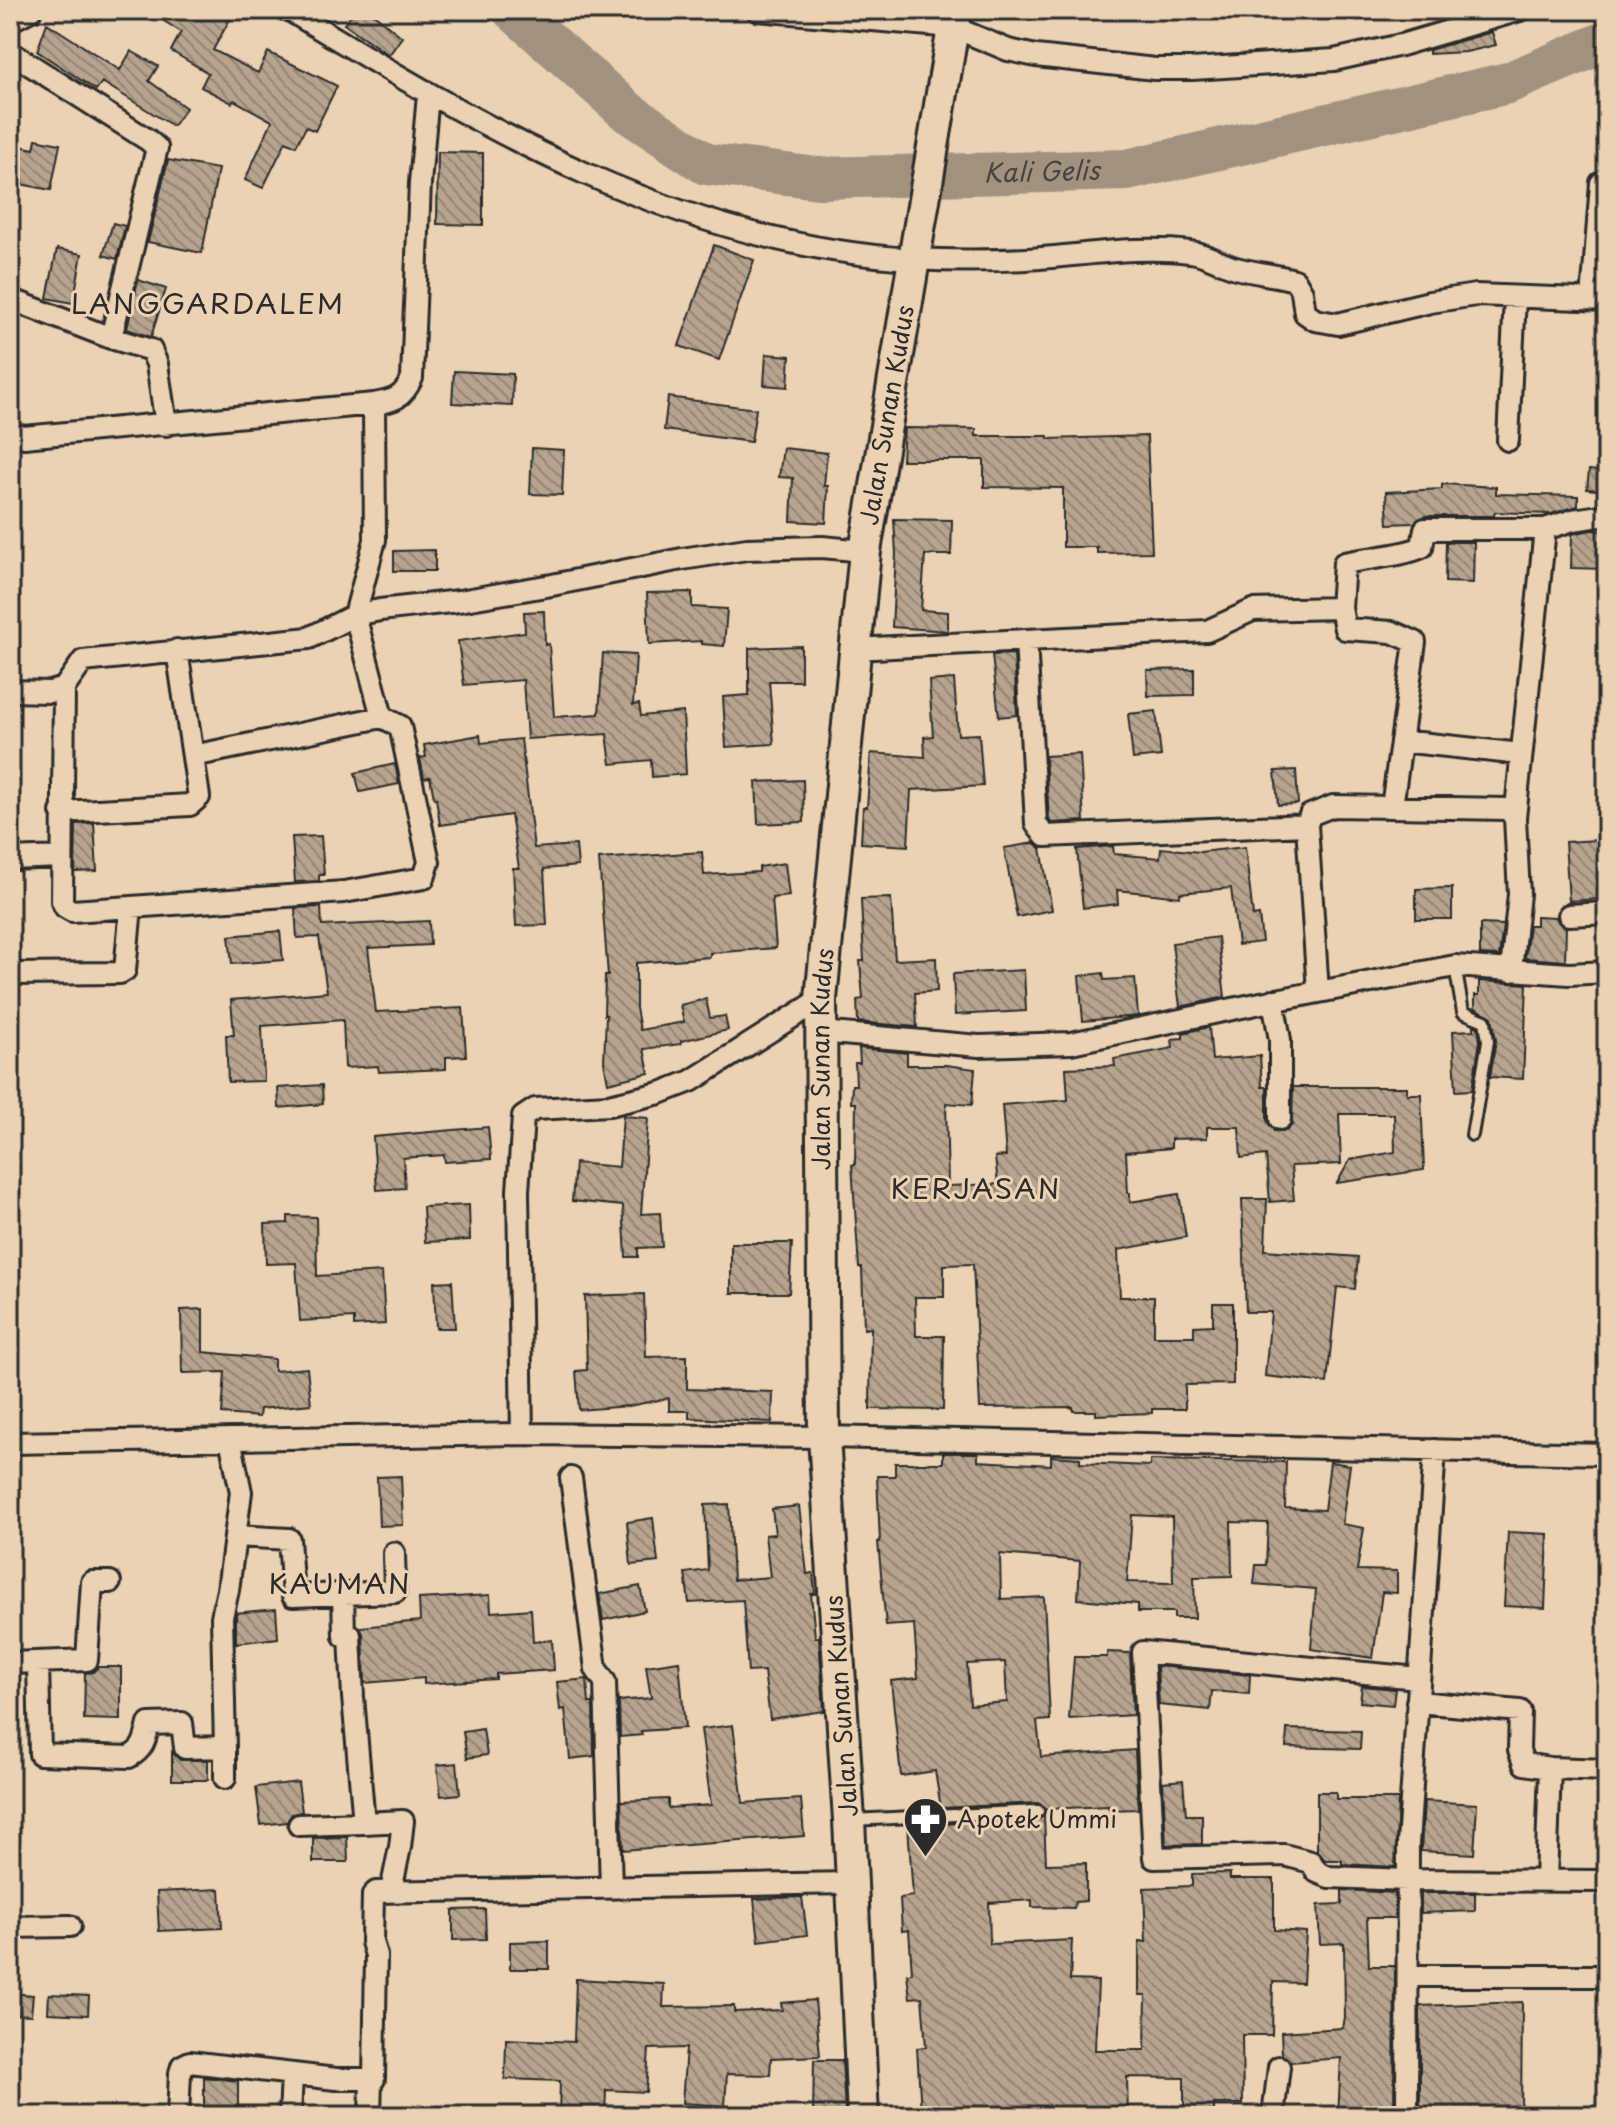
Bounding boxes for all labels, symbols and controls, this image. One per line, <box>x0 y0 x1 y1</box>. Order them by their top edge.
water label: Kali Gelis <box>983 150 1102 192</box>
district label: LANGGARDALEM <box>71 281 345 324</box>
street label: Jalan Sunan Kudus <box>850 302 922 528</box>
street label: Jalan Sunan Kudus <box>801 946 842 1170</box>
district label: KERJASAN <box>890 1166 1062 1209</box>
district label: KAUMAN <box>268 1561 412 1604</box>
street label: Jalan Sunan Kudus <box>814 1594 866 1818</box>
pharmacy icon: Apotek Ummi <box>902 1796 950 1859</box>
place label: Apotek Ummi <box>957 1800 1117 1836</box>

